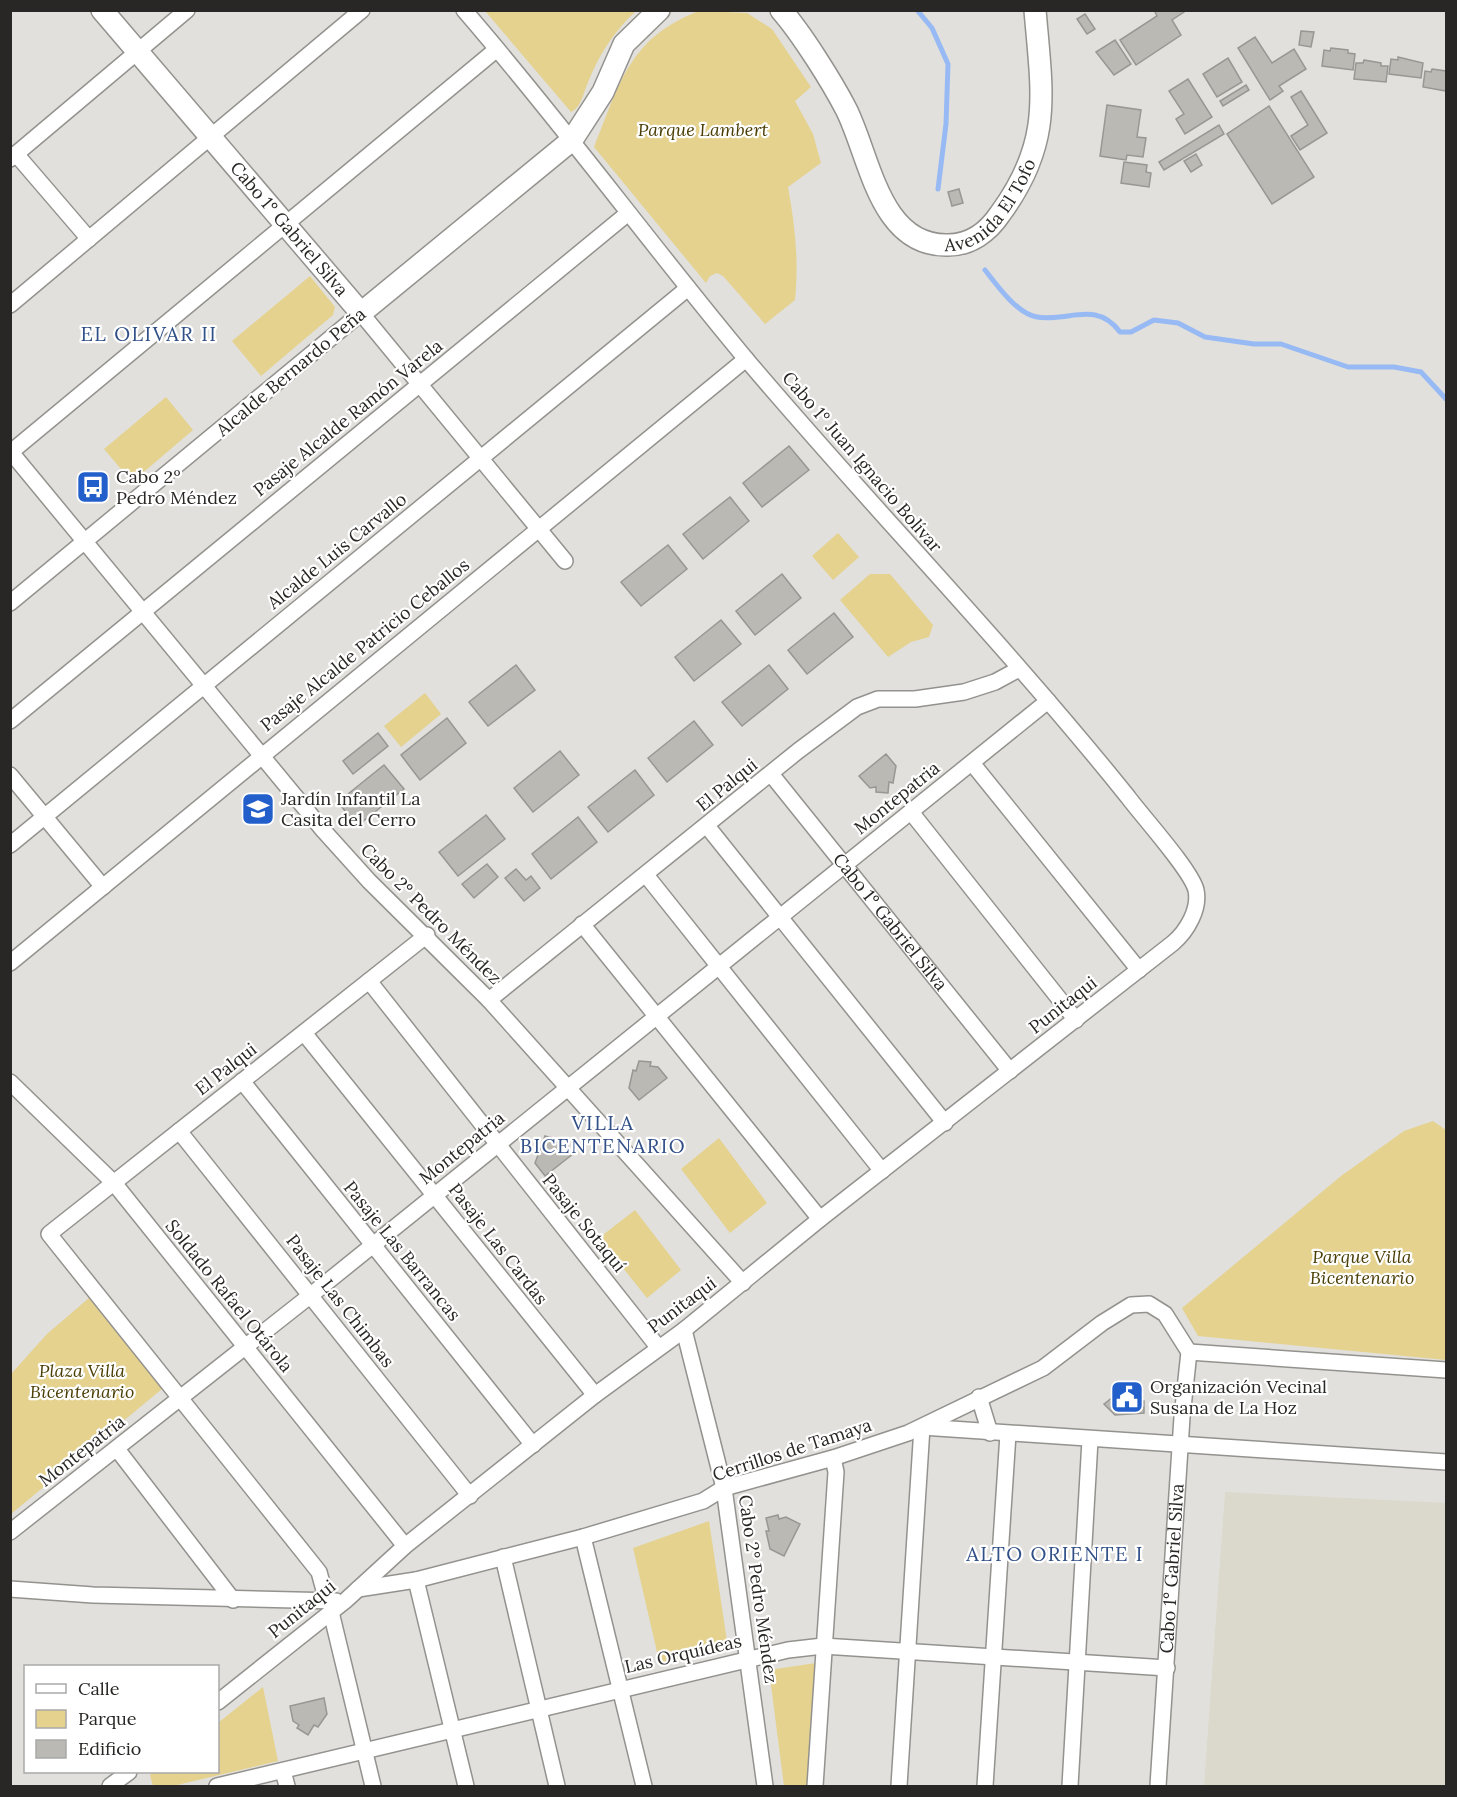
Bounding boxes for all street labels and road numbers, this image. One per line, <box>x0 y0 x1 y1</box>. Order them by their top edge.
street label: Avenida El Tofo <box>943 155 1041 256</box>
street label: Cabo 1° Gabriel Silva <box>225 156 354 301</box>
street label: Alcalde Bernardo Peña <box>210 302 370 442</box>
street label: Pasaje Alcalde Ramón Varela <box>248 334 447 501</box>
street label: Cabo 1° Juan Ignacio Bolívar <box>778 367 947 557</box>
street label: Alcalde Luis Carvallo <box>262 487 411 615</box>
street label: Pasaje Alcalde Patricio Ceballos <box>255 553 474 736</box>
street label: El Palqui <box>691 753 762 816</box>
street label: Montepatria <box>849 756 944 839</box>
street label: Cabo 2° Pedro Méndez <box>356 838 507 989</box>
street label: Cabo 1° Gabriel Silva <box>828 848 953 995</box>
street label: Punitaqui <box>1024 971 1101 1038</box>
street label: El Palqui <box>190 1037 261 1100</box>
street label: Montepatria <box>414 1106 509 1189</box>
street label: Pasaje Sotaquí <box>538 1169 631 1277</box>
street label: Pasaje Las Barrancas <box>339 1176 466 1325</box>
street label: Pasaje Las Cardas <box>444 1178 553 1309</box>
street label: Soldado Rafael Otárola <box>161 1215 298 1377</box>
street label: Pasaje Las Chimbas <box>281 1230 400 1372</box>
street label: Punitaqui <box>643 1271 721 1338</box>
street label: Montepatria <box>34 1410 130 1492</box>
street label: Cerrillos de Tamaya <box>709 1413 874 1486</box>
street label: Cabo 1° Gabriel Silva <box>1155 1483 1189 1654</box>
street label: Cabo 2° Pedro Méndez <box>734 1493 783 1685</box>
street label: Punitaqui <box>263 1574 340 1643</box>
street label: Las Orquídeas <box>622 1629 744 1678</box>

